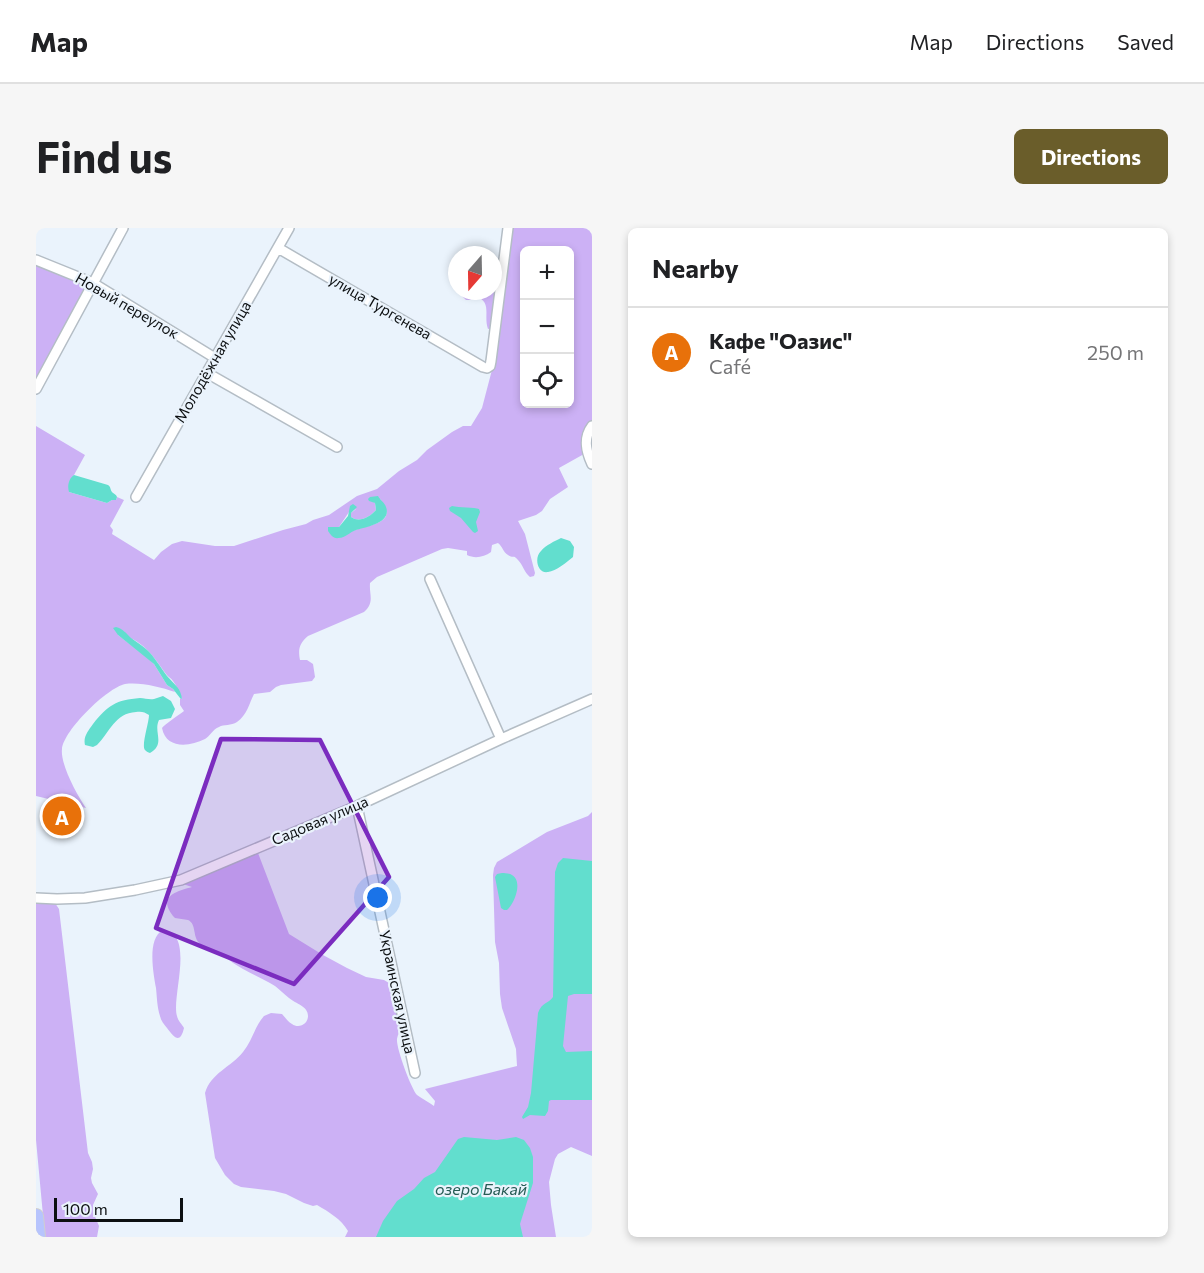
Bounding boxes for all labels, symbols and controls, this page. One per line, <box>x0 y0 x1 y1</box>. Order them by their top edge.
text: Map <box>30 24 88 58</box>
text: Map <box>910 29 953 54</box>
text: Directions <box>986 29 1084 54</box>
text: Saved <box>1117 29 1174 54</box>
button: Directions <box>1014 129 1168 184</box>
text: Find us <box>36 130 172 182</box>
north arrow <box>448 246 502 300</box>
map controls <box>520 246 574 408</box>
button: + <box>520 246 574 300</box>
text: Nearby <box>652 252 739 283</box>
street label: Новый переулок <box>73 268 182 342</box>
street label: улица Тургенева <box>326 269 435 343</box>
street label: Молодёжная улица <box>170 298 254 425</box>
button: − <box>520 300 574 354</box>
text: Кафе "Оазис" <box>709 327 852 354</box>
text: A <box>664 340 679 364</box>
text: 250 m <box>1087 340 1144 364</box>
button: locate <box>520 354 574 408</box>
text: Café <box>709 354 751 378</box>
street label: Садовая улица <box>269 792 371 849</box>
pin: A <box>42 794 82 838</box>
your location <box>363 883 392 912</box>
street label: Украинская улица <box>376 928 420 1055</box>
water label: озеро Бакай <box>435 1179 527 1198</box>
scale bar <box>54 1195 183 1222</box>
text: 100 m <box>63 1199 108 1218</box>

